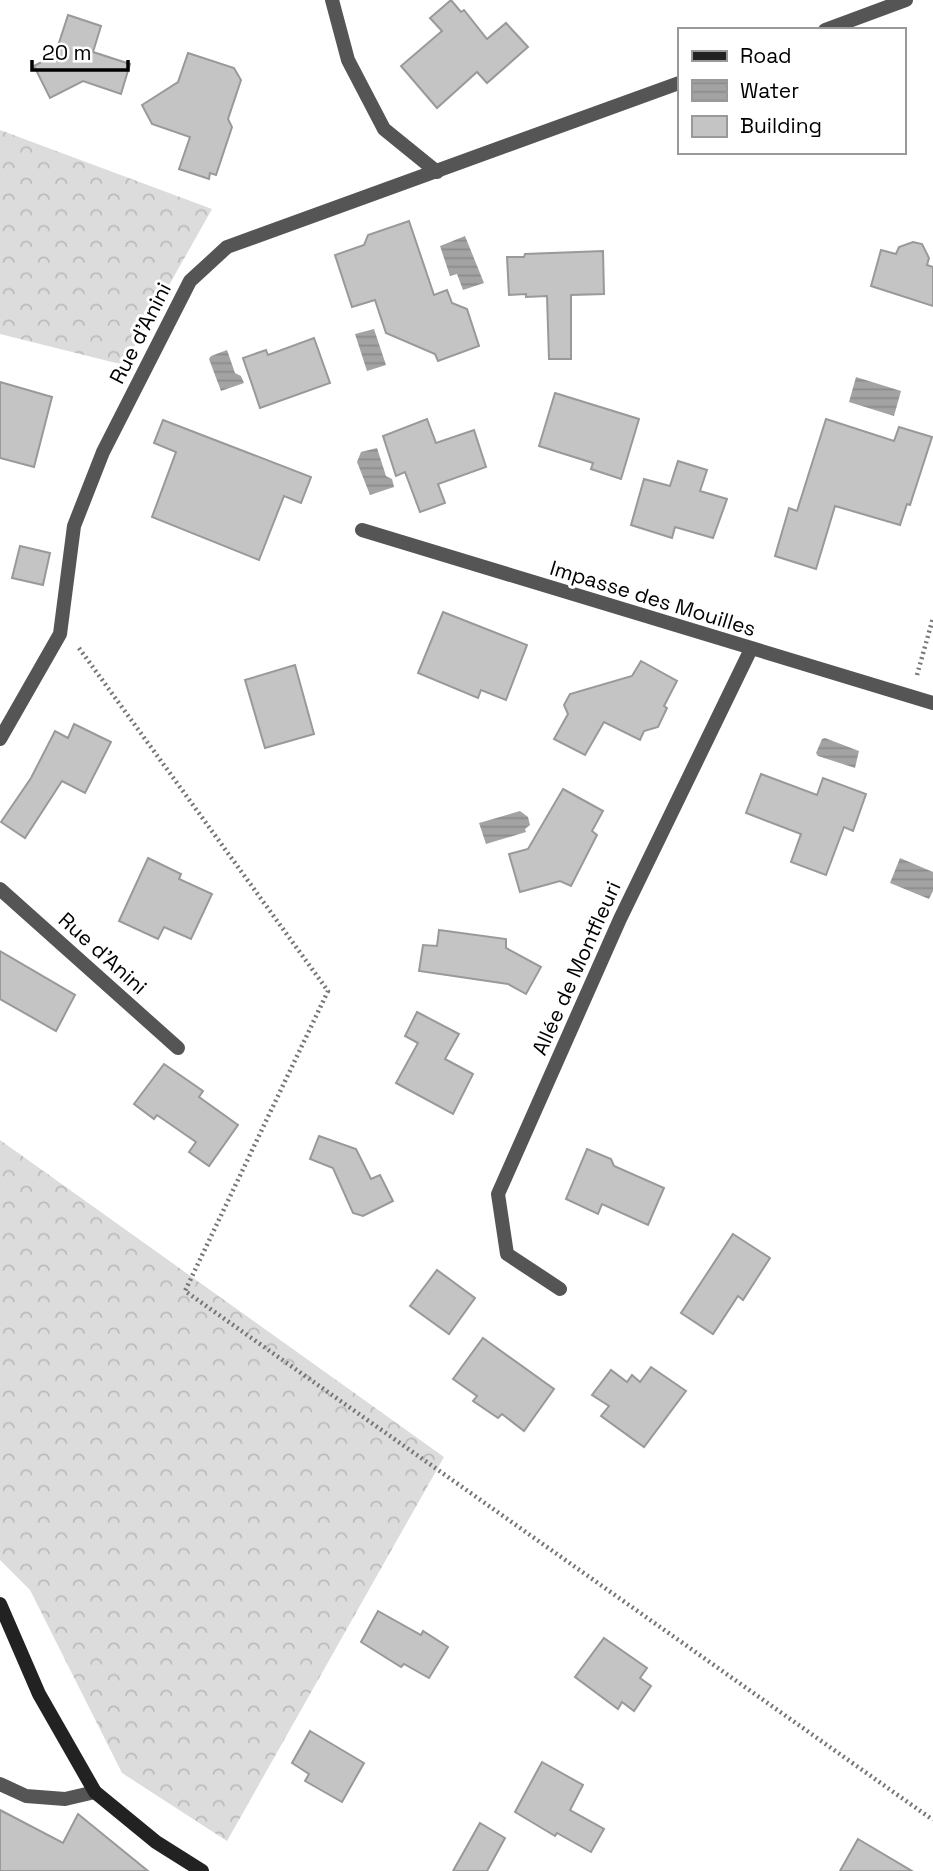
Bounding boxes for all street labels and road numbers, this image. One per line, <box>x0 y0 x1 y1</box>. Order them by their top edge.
street label: Rue d'Anini <box>103 278 177 388</box>
street label: Impasse des Mouilles <box>547 554 759 642</box>
street label: Allée de Montfleuri <box>525 877 627 1059</box>
street label: Rue d'Anini <box>53 906 153 1000</box>

